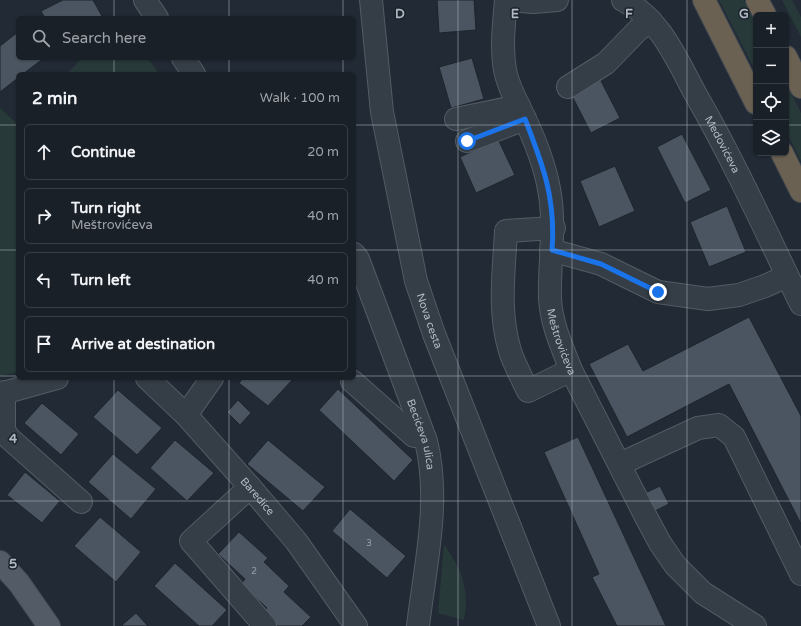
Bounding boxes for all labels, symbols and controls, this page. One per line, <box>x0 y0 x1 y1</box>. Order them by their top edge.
text: D <box>395 6 405 22</box>
text: E <box>511 6 519 22</box>
text: F <box>625 6 633 22</box>
text: G <box>739 6 749 22</box>
map controls <box>753 12 789 156</box>
button: + <box>753 12 789 48</box>
search box <box>16 16 356 60</box>
icon: search <box>30 27 52 49</box>
text: Search here <box>62 29 146 47</box>
button: − <box>753 48 789 84</box>
button: locate <box>753 84 789 120</box>
text: 2 min <box>32 88 77 109</box>
text: Walk · 100 m <box>260 90 340 106</box>
street label: Medovićeva <box>702 114 743 175</box>
button: layers <box>753 120 789 156</box>
route start <box>458 132 476 150</box>
icon: ahead <box>33 141 55 163</box>
text: Continue <box>71 143 135 161</box>
text: 20 m <box>307 144 339 160</box>
text: Turn right <box>71 199 141 217</box>
icon: right <box>33 205 55 227</box>
text: 40 m <box>307 208 339 224</box>
text: Meštrovićeva <box>71 217 153 233</box>
icon: left <box>33 269 55 291</box>
text: Turn left <box>71 271 131 289</box>
text: 40 m <box>307 272 339 288</box>
route end <box>649 283 667 301</box>
street label: Nova cesta <box>414 292 445 351</box>
street label: Meštrovićeva <box>544 307 578 377</box>
icon: arrive <box>33 333 55 355</box>
text: Arrive at destination <box>71 335 215 353</box>
street label: Becićeva ulica <box>404 397 437 470</box>
text: 4 <box>9 431 18 447</box>
street label: Baredice <box>237 475 277 518</box>
house number: 3 <box>366 538 372 549</box>
text: 5 <box>9 556 17 572</box>
house number: 2 <box>251 566 257 577</box>

